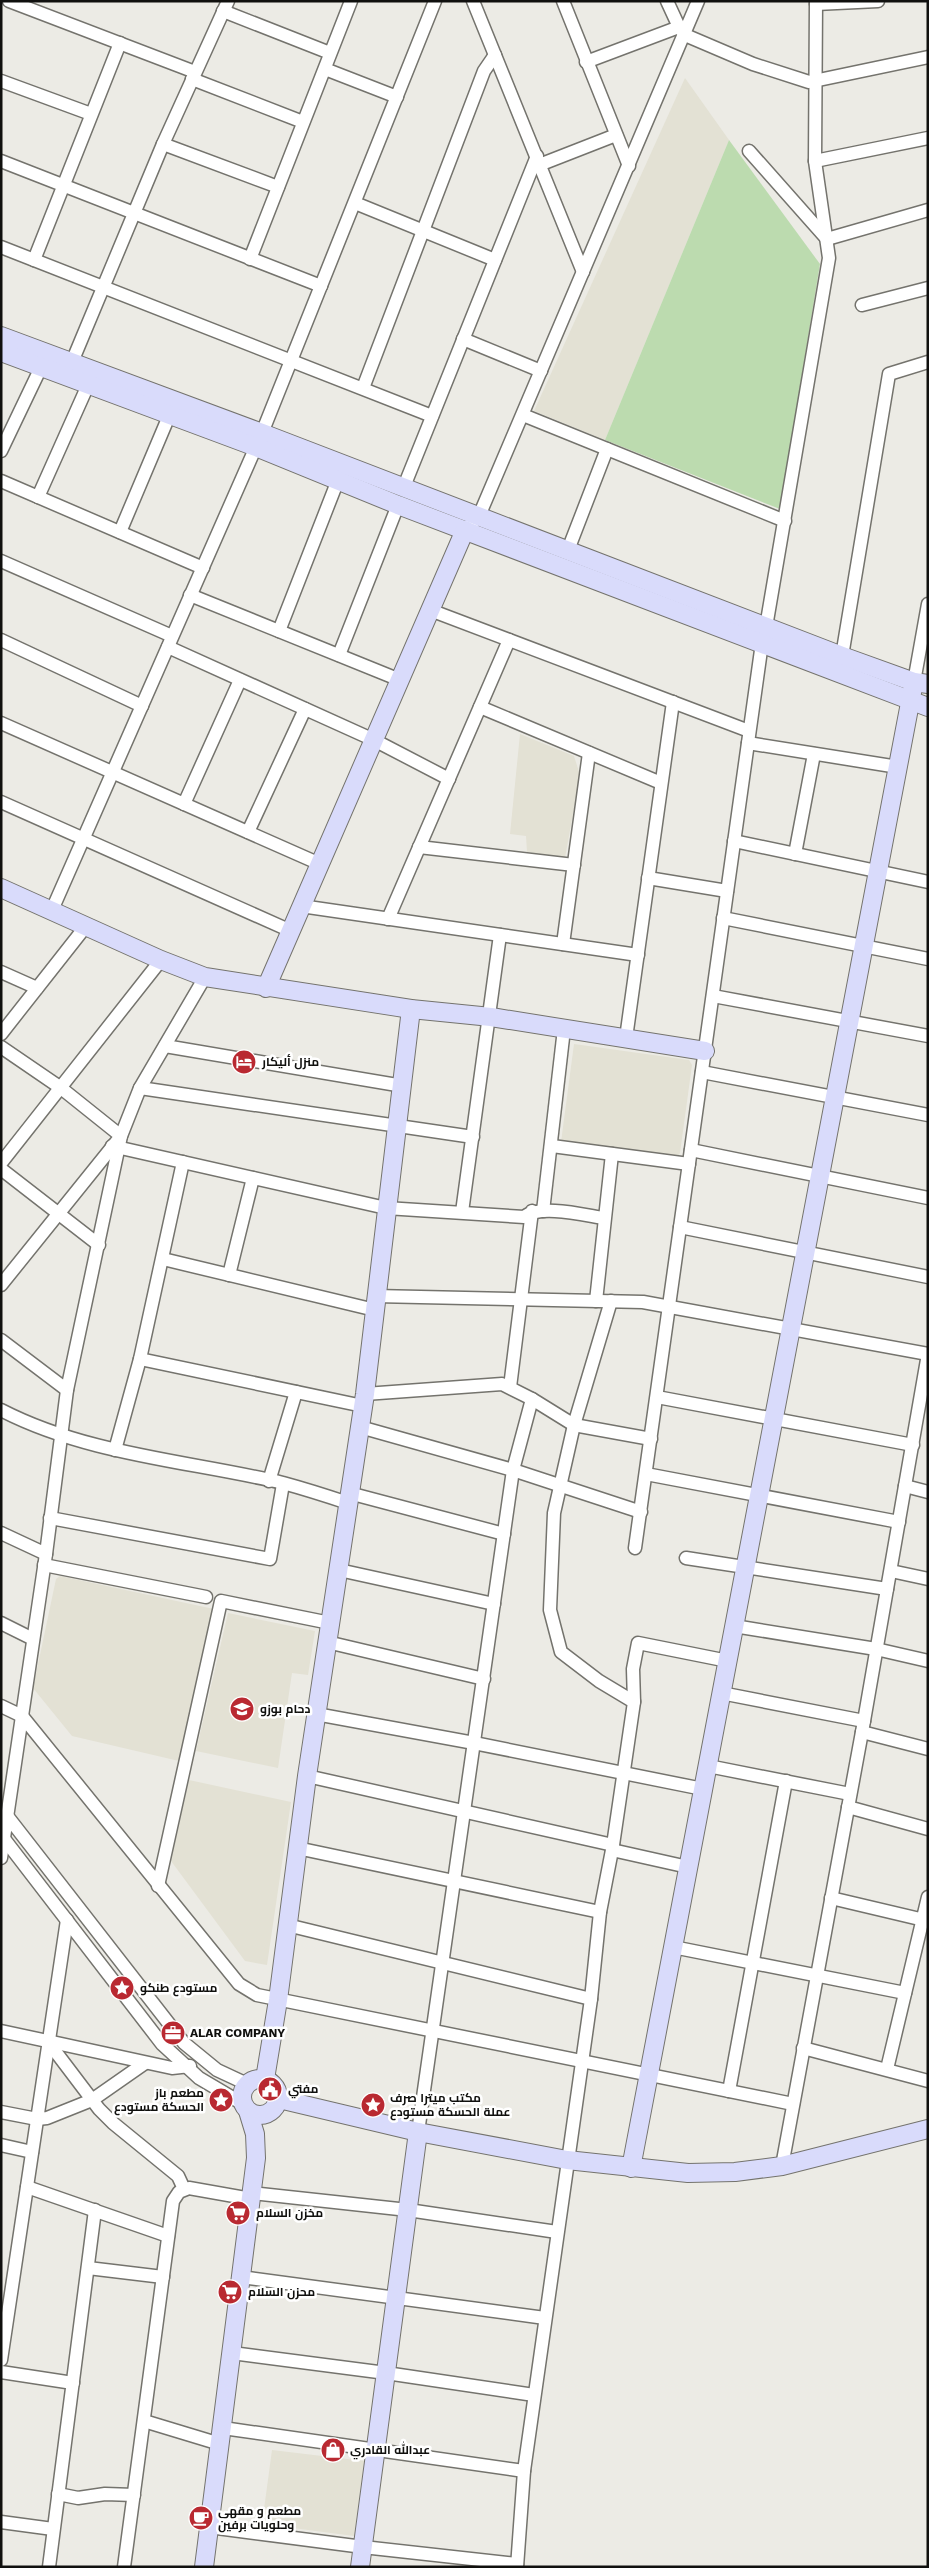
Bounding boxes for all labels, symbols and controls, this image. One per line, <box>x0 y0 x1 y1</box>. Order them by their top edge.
hotel icon: منزل أليكار <box>231 1049 257 1075</box>
place label: منزل أليكار <box>261 1054 319 1070</box>
school or university icon: دحام بوزو <box>229 1696 255 1722</box>
place label: دحام بوزو <box>260 1702 310 1717</box>
place icon: مستودع طنكو <box>109 1975 135 2001</box>
place label: مستودع طنكو <box>140 1981 217 1997</box>
office icon: ALAR COMPANY <box>160 2020 186 2046</box>
place label: ALAR COMPANY <box>190 2026 285 2040</box>
public building icon: مفتي <box>257 2076 283 2102</box>
place label: مفتي <box>288 2082 319 2099</box>
place label: مطعم باز الحسكة مستودع <box>114 2086 204 2116</box>
place icon: مطعم باز الحسكة مستودع <box>208 2087 234 2113</box>
place label: مكتب ميترا صرف عملة الحسكة مستودع <box>390 2091 511 2121</box>
place icon: مكتب ميترا صرف عملة الحسكة مستودع <box>360 2092 386 2118</box>
supermarket icon: مخزن السلام <box>225 2200 251 2226</box>
place label: مخزن السلام <box>256 2206 323 2221</box>
supermarket icon: محزن السلام <box>217 2279 243 2305</box>
place label: محزن السلام <box>248 2285 315 2300</box>
shop icon: عبدالله القادري <box>320 2437 346 2463</box>
place label: عبدالله القادري <box>350 2441 430 2460</box>
place label: مطعم و مقهى وحلويات برفين <box>218 2504 301 2533</box>
cafe icon: مطعم و مقهى وحلويات برفين <box>188 2505 214 2531</box>

